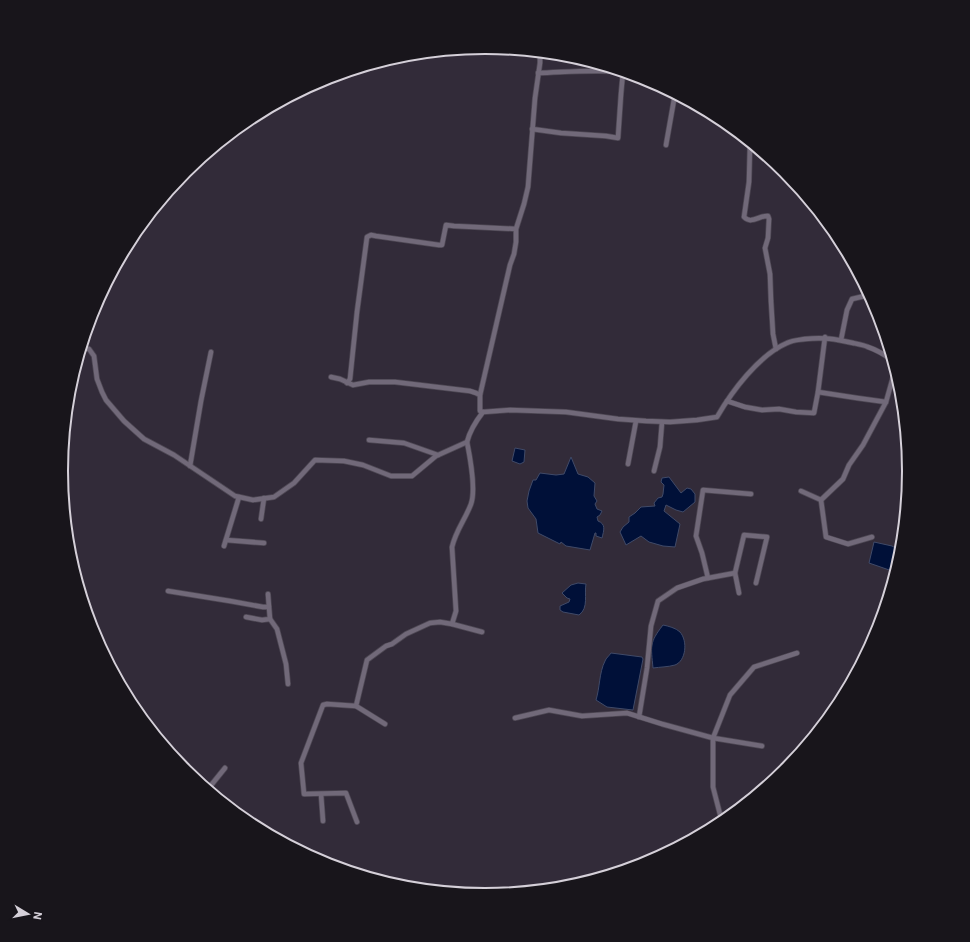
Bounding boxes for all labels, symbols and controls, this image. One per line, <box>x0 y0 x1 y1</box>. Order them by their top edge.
north arrow <box>8 894 48 934</box>
text: N <box>30 911 44 921</box>

